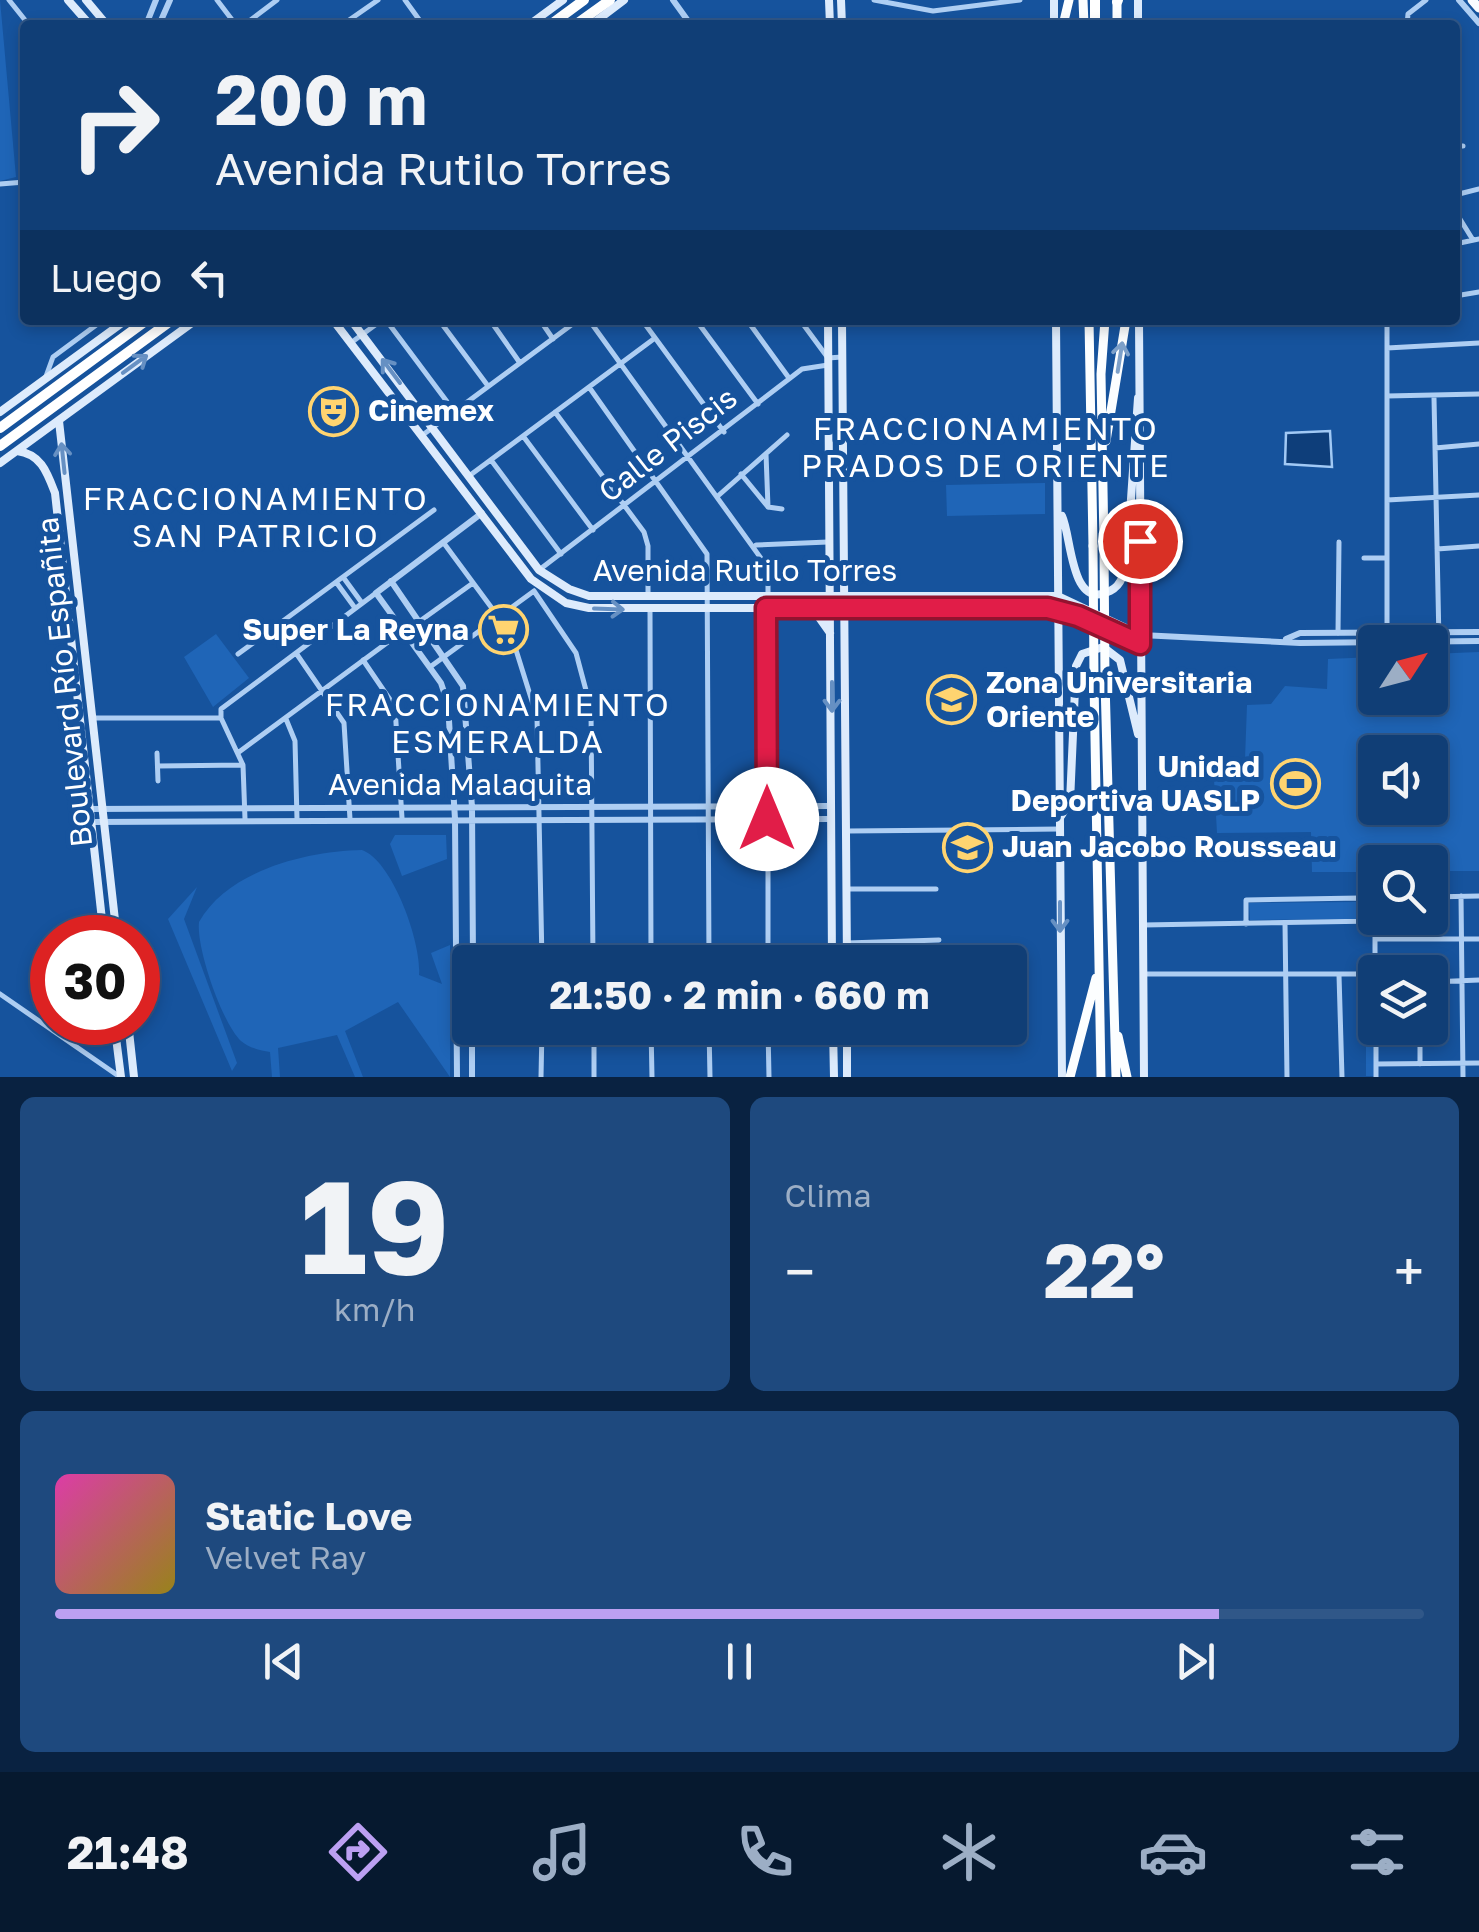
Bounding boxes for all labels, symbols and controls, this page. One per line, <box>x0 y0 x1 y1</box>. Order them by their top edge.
text: 200 m <box>215 56 427 140</box>
icon: right <box>50 60 180 190</box>
text: Avenida Rutilo Torres <box>215 141 672 195</box>
icon: left <box>182 250 237 305</box>
text: Luego <box>50 255 162 300</box>
one-way arrow <box>1111 342 1130 374</box>
one-way arrow <box>121 354 149 375</box>
one-way arrow <box>380 358 401 385</box>
street label: Calle Piscis <box>591 379 743 509</box>
theatre icon: Cinemex <box>307 385 359 437</box>
place label: Cinemex <box>368 392 495 428</box>
district label: FRACCIONAMIENTO PRADOS DE ORIENTE <box>801 409 1171 484</box>
one-way arrow <box>53 442 72 475</box>
district label: FRACCIONAMIENTO SAN PATRICIO <box>83 479 429 554</box>
pin <box>1098 499 1183 584</box>
icon: arrive <box>1113 514 1168 569</box>
street label: Boulevard Río Españita <box>29 515 99 849</box>
street label: Avenida Rutilo Torres <box>593 552 897 588</box>
one-way arrow <box>593 599 625 618</box>
supermarket icon: Super La Reyna <box>478 604 530 656</box>
place label: Super La Reyna <box>242 611 469 647</box>
north arrow <box>1358 625 1448 715</box>
map controls <box>1358 625 1448 1045</box>
place label: Zona Universitaria Oriente <box>986 664 1252 734</box>
school or university icon: Zona Universitaria Oriente <box>925 674 977 726</box>
one-way arrow <box>822 680 842 713</box>
district label: FRACCIONAMIENTO ESMERALDA <box>325 685 671 760</box>
button: sound <box>1358 735 1448 825</box>
place label: Unidad Deportiva UASLP <box>1011 748 1260 818</box>
sports icon: Unidad Deportiva UASLP <box>1269 758 1321 810</box>
street label: Avenida Malaquita <box>328 766 592 802</box>
position arrow <box>715 767 819 871</box>
school or university icon: Juan Jacobo Rousseau <box>941 821 993 873</box>
place label: Juan Jacobo Rousseau <box>1002 828 1337 864</box>
button: search <box>1358 845 1448 935</box>
one-way arrow <box>1050 900 1070 933</box>
speed limit sign: 30 <box>30 915 160 1045</box>
button: layers <box>1358 955 1448 1045</box>
text: 21:50 · 2 min · 660 m <box>549 972 930 1017</box>
text: 19 <box>300 1147 450 1303</box>
text: Clima <box>785 1176 871 1214</box>
text: 22° <box>1044 1224 1165 1315</box>
text: − <box>785 1238 815 1304</box>
text: + <box>1394 1238 1424 1304</box>
text: km/h <box>334 1290 415 1328</box>
text: Static Love <box>205 1493 412 1538</box>
text: Velvet Ray <box>205 1538 366 1576</box>
icon: previous <box>256 1634 311 1689</box>
icon: pause <box>712 1634 767 1689</box>
icon: next <box>1168 1634 1223 1689</box>
icon: directions <box>323 1817 393 1887</box>
icon: music <box>527 1817 597 1887</box>
icon: phone <box>730 1817 800 1887</box>
icon: climate <box>934 1817 1004 1887</box>
icon: car <box>1138 1817 1208 1887</box>
icon: filters <box>1342 1817 1412 1887</box>
text: 21:48 <box>67 1825 189 1879</box>

